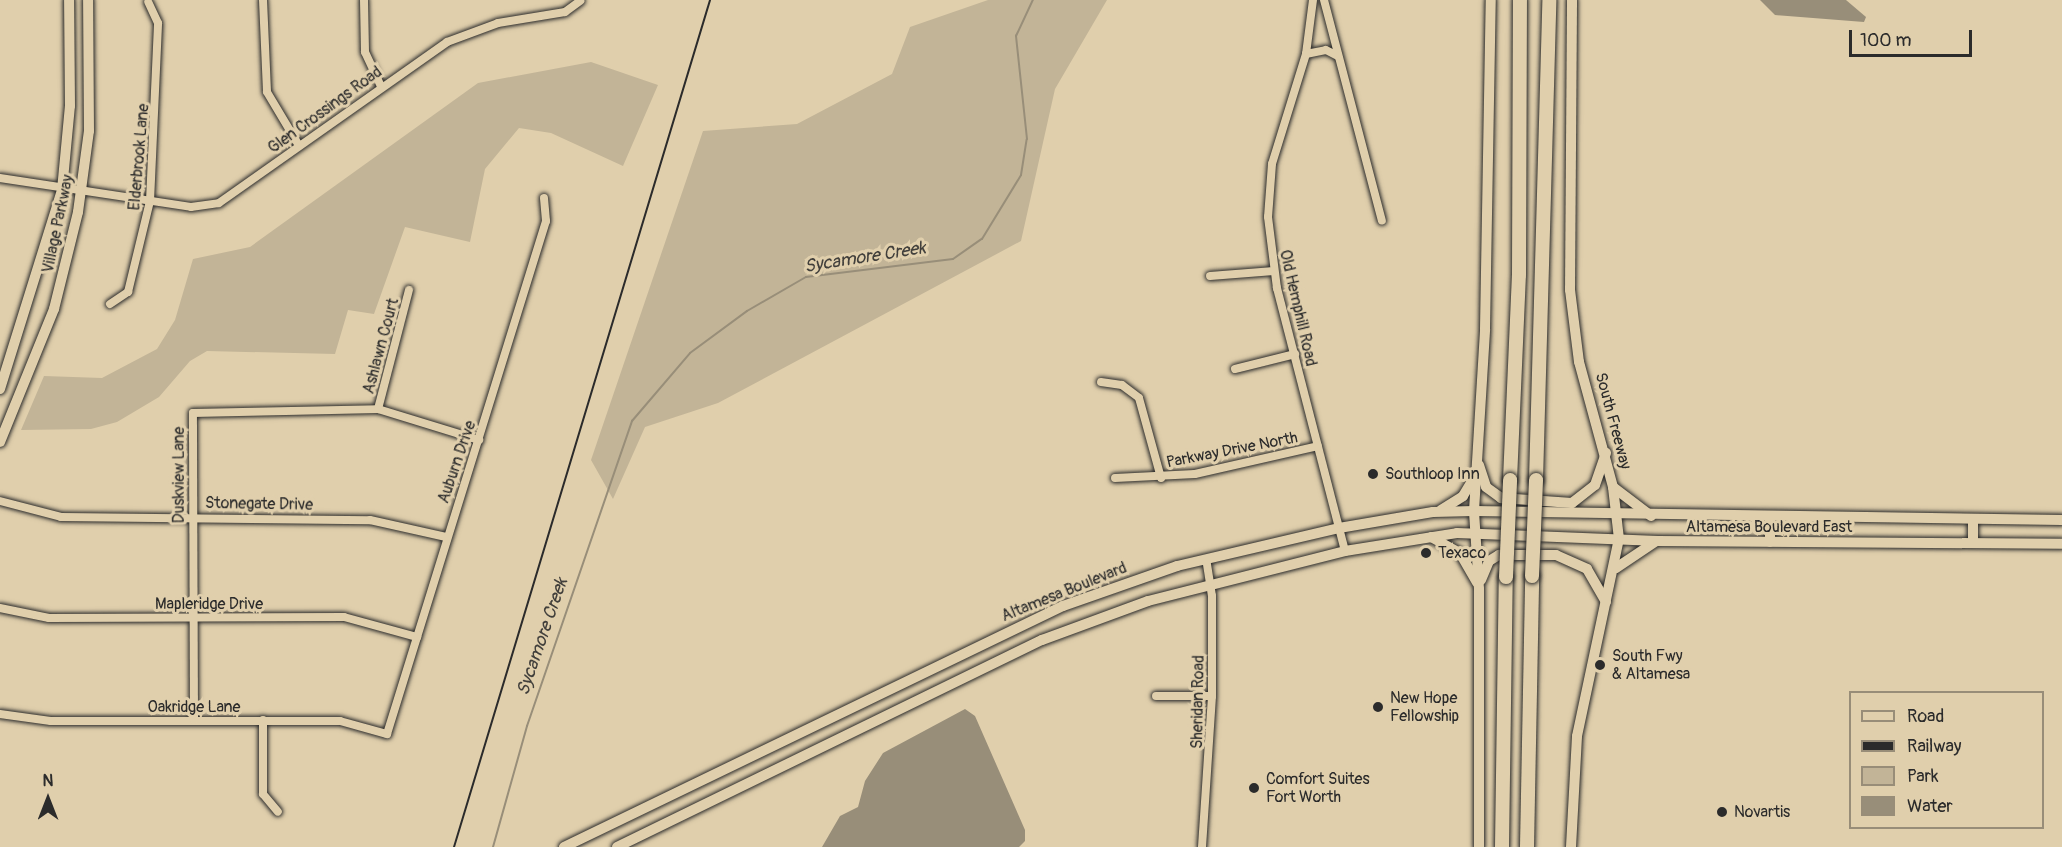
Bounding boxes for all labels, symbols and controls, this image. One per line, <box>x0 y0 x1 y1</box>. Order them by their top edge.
scale bar <box>1852 18 1975 56</box>
text: 100 m <box>1860 29 1912 52</box>
street label: Glen Crossings Road <box>264 62 386 158</box>
street label: Elderbrook Lane <box>125 103 153 211</box>
street label: Village Parkway <box>38 173 78 275</box>
water label: Sycamore Creek <box>803 238 927 278</box>
street label: Old Hemphill Road <box>1275 248 1321 368</box>
street label: Ashlawn Court <box>359 296 403 396</box>
street label: South Freeway <box>1591 371 1635 471</box>
street label: Auburn Drive <box>434 418 480 506</box>
street label: Duskview Lane <box>169 427 189 523</box>
street label: Parkway Drive North <box>1165 428 1299 472</box>
place label: Southloop Inn <box>1385 464 1480 484</box>
marker: Southloop Inn <box>1366 467 1380 481</box>
street label: Stonegate Drive <box>205 493 313 515</box>
street label: Altamesa Boulevard East <box>1686 517 1852 537</box>
place label: Texaco <box>1438 543 1486 563</box>
marker: Texaco <box>1419 546 1433 560</box>
street label: Altamesa Boulevard <box>999 558 1129 626</box>
water label: Sycamore Creek <box>513 576 573 698</box>
street label: Mapleridge Drive <box>155 594 263 614</box>
place label: South Fwy & Altamesa <box>1612 646 1690 684</box>
street label: Sheridan Road <box>1188 655 1208 749</box>
marker: South Fwy & Altamesa <box>1593 658 1607 672</box>
place label: New Hope Fellowship <box>1390 688 1459 726</box>
legend <box>1849 691 2044 829</box>
street label: Oakridge Lane <box>148 697 240 717</box>
marker: New Hope Fellowship <box>1371 700 1385 714</box>
text: Road <box>1907 705 1944 728</box>
text: Railway <box>1907 735 1962 758</box>
text: Park <box>1907 765 1939 788</box>
north arrow <box>18 769 78 829</box>
place label: Comfort Suites Fort Worth <box>1266 769 1370 807</box>
text: N <box>43 771 53 791</box>
marker: Comfort Suites Fort Worth <box>1247 781 1261 795</box>
text: Water <box>1907 795 1953 818</box>
place label: Novartis <box>1734 802 1790 822</box>
marker: Novartis <box>1715 805 1729 819</box>

